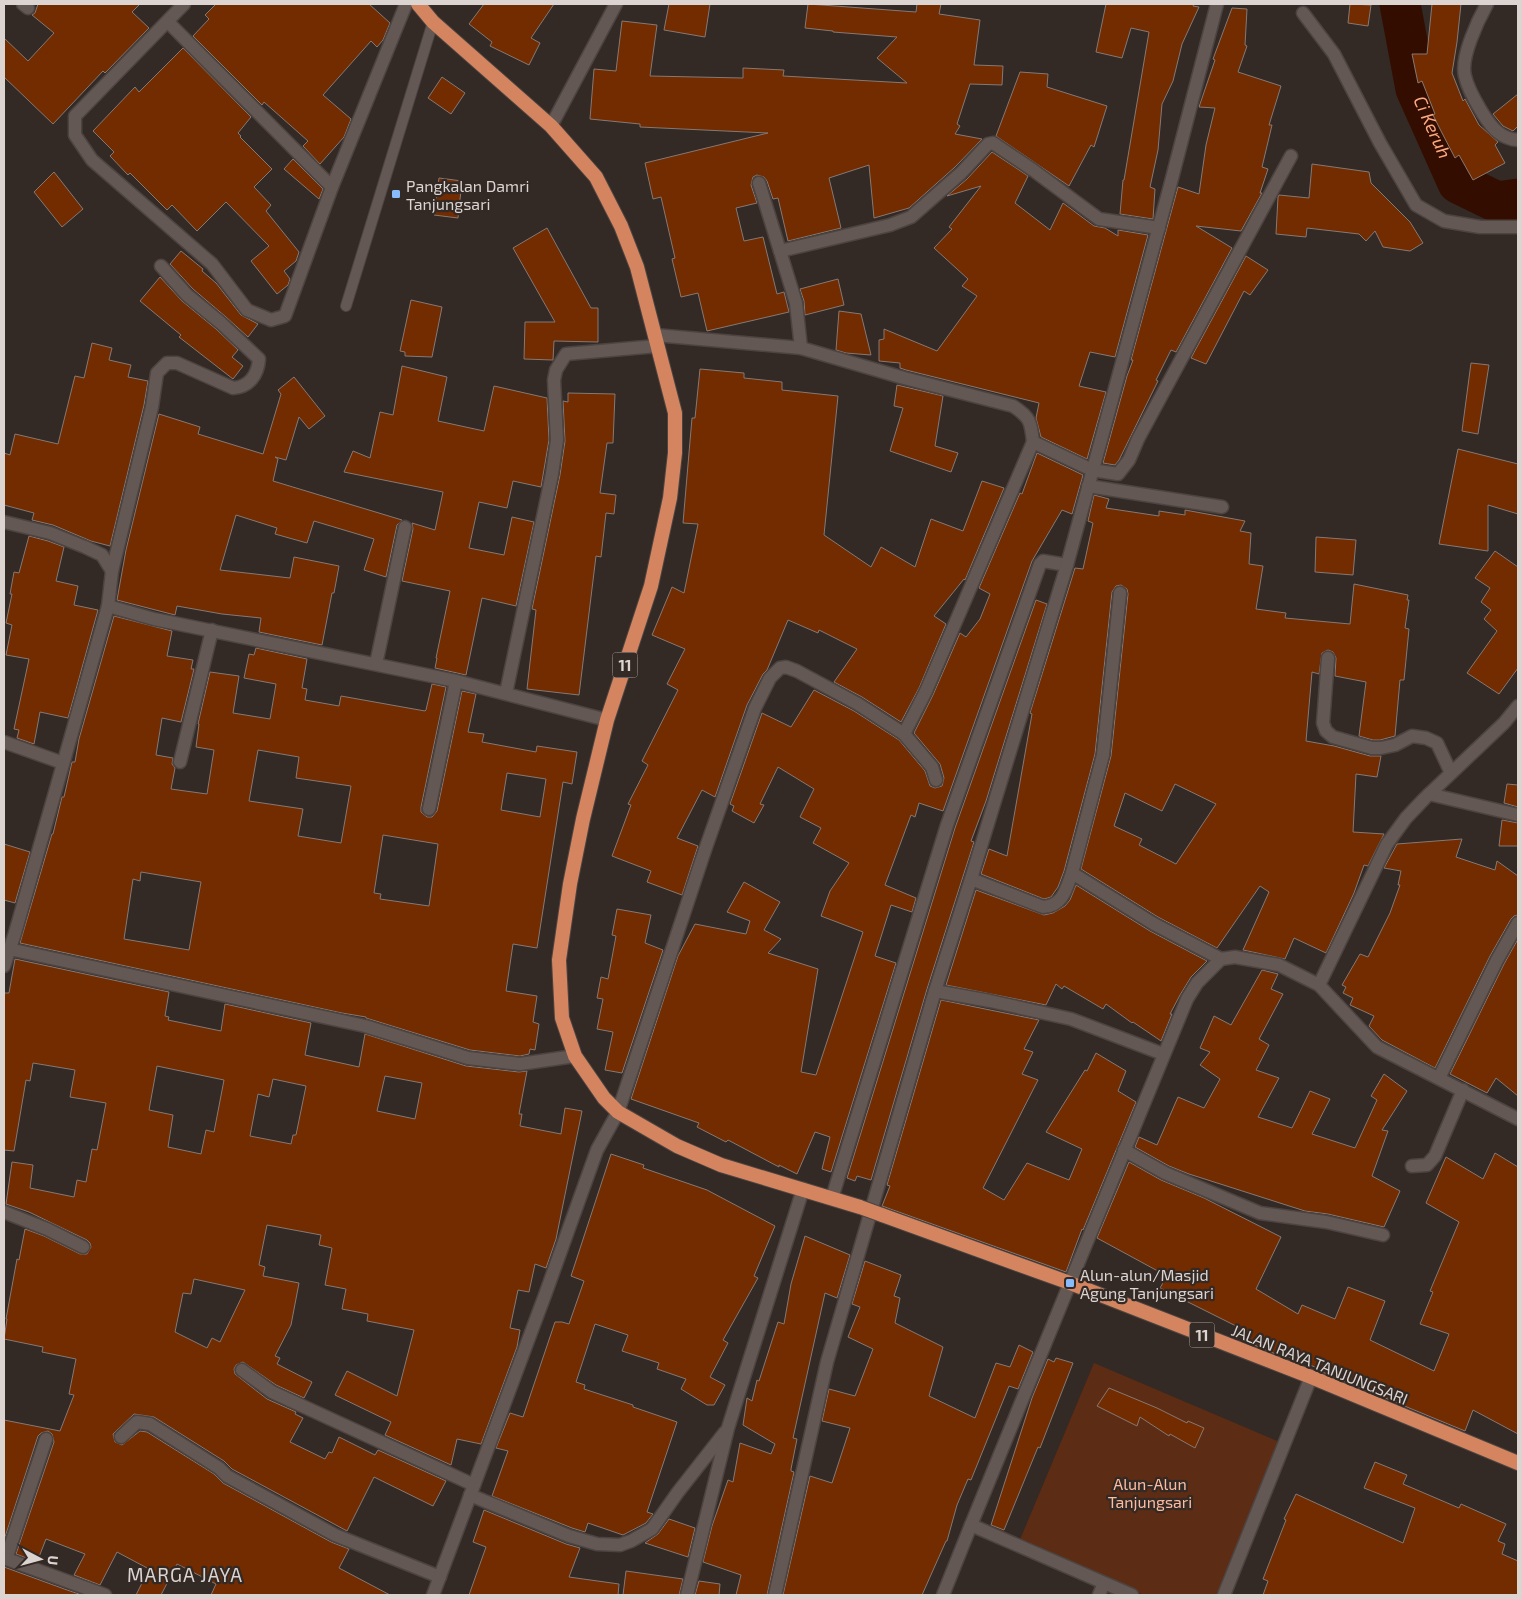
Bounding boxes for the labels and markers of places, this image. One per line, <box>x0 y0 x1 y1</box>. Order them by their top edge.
place label: Pangkalan Damri Tanjungsari <box>406 176 530 214</box>
marker: Pangkalan Damri Tanjungsari <box>390 188 402 200</box>
place label: Alun-alun/Masjid Agung Tanjungsari <box>1080 1265 1214 1303</box>
marker: Alun-alun/Masjid Agung Tanjungsari <box>1064 1277 1076 1289</box>

